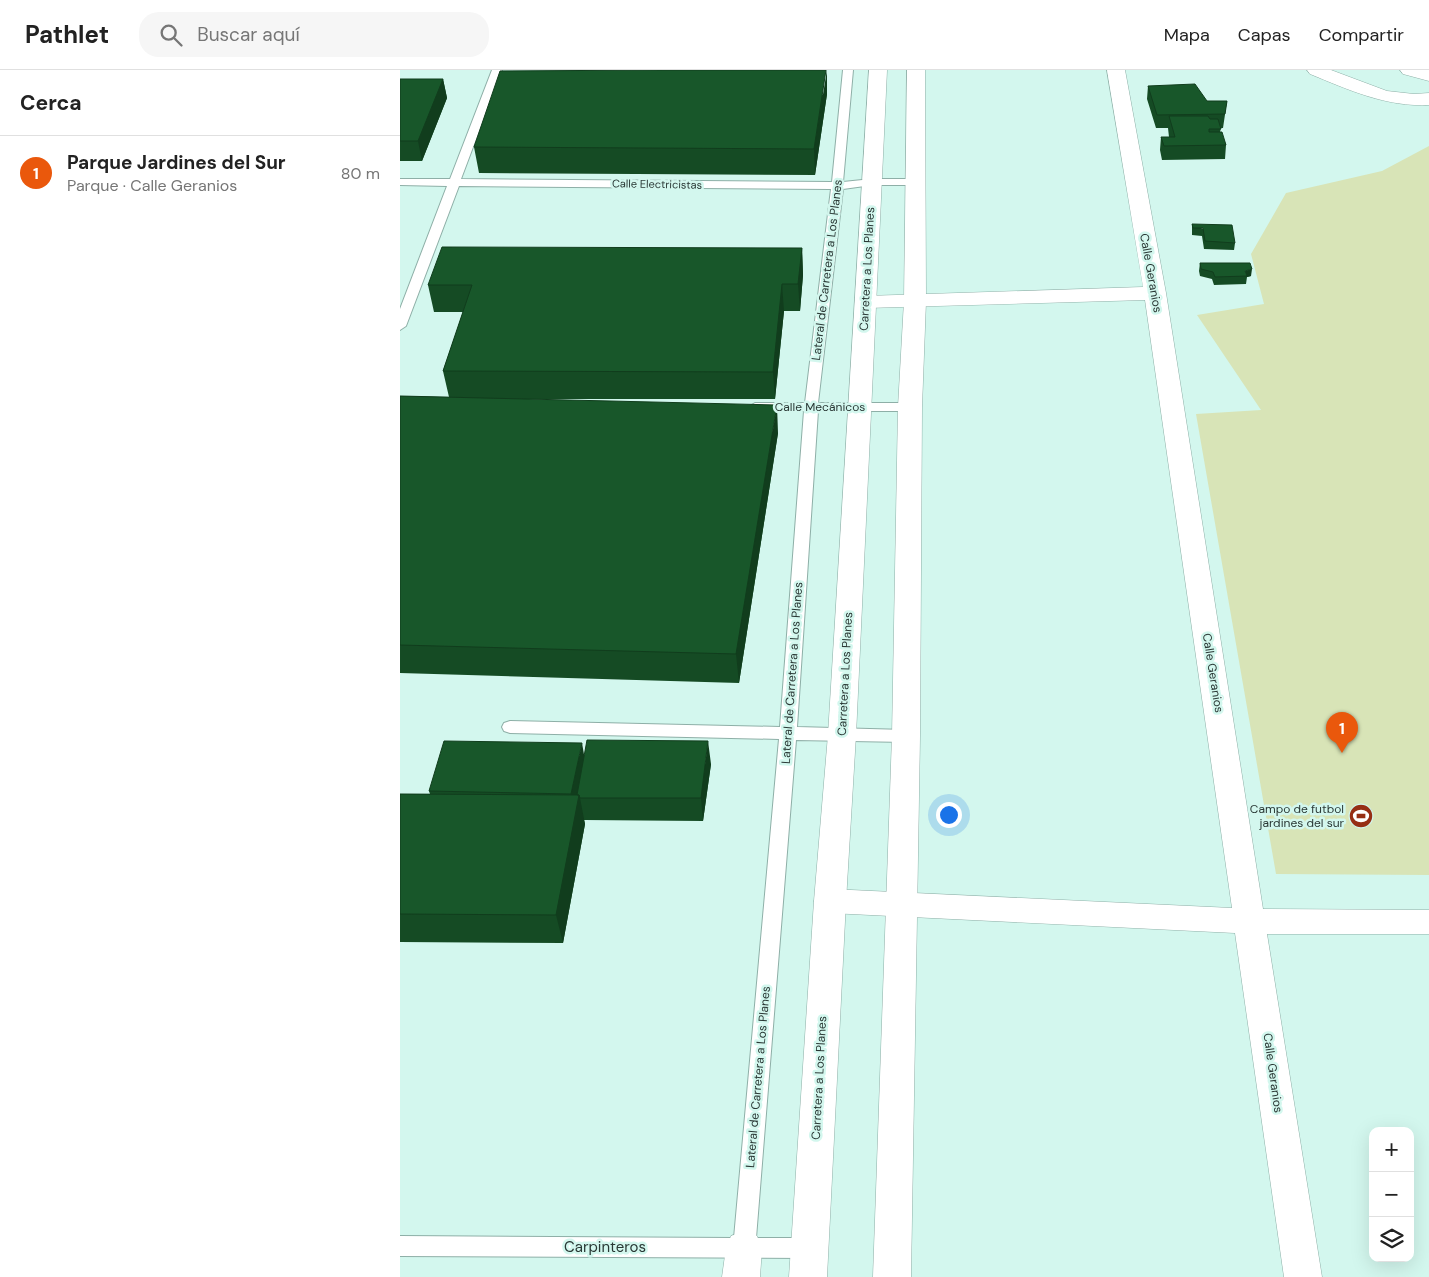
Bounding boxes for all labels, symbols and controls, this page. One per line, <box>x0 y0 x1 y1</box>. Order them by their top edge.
search box <box>139 12 489 57</box>
text: Pathlet <box>25 19 109 50</box>
icon: search <box>157 21 185 49</box>
text: Buscar aquí <box>197 22 300 47</box>
text: Mapa <box>1164 23 1210 47</box>
text: Capas <box>1238 23 1291 47</box>
text: Compartir <box>1319 23 1404 47</box>
text: Cerca <box>20 89 82 117</box>
text: Parque Jardines del Sur <box>67 150 286 175</box>
text: 1 <box>33 163 39 184</box>
text: 80 m <box>341 163 380 184</box>
text: Parque · Calle Geranios <box>67 175 237 196</box>
street label: Calle Electricistas <box>612 176 702 192</box>
street label: Lateral de Carretera a Los Planes <box>808 179 846 361</box>
street label: Carretera a Los Planes <box>856 207 878 331</box>
street label: Calle Geranios <box>1136 232 1166 314</box>
street label: Calle Mecánicos <box>775 399 865 415</box>
street label: Lateral de Carretera a Los Planes <box>778 581 806 765</box>
street label: Carretera a Los Planes <box>834 612 856 736</box>
street label: Calle Geranios <box>1199 632 1227 714</box>
pin: 1 <box>1326 712 1358 753</box>
place label: Campo de futbol jardines del sur <box>1250 801 1345 831</box>
your location <box>936 802 962 828</box>
sports icon: Campo de futbol jardines del sur <box>1348 803 1374 829</box>
street label: Lateral de Carretera a Los Planes <box>742 985 774 1169</box>
street label: Carretera a Los Planes <box>808 1016 830 1140</box>
street label: Calle Geranios <box>1259 1032 1287 1114</box>
map controls <box>1369 1127 1414 1262</box>
button: + <box>1369 1127 1414 1172</box>
button: − <box>1369 1172 1414 1217</box>
button: layers <box>1369 1217 1414 1262</box>
street label: Carpinteros <box>564 1237 646 1257</box>

